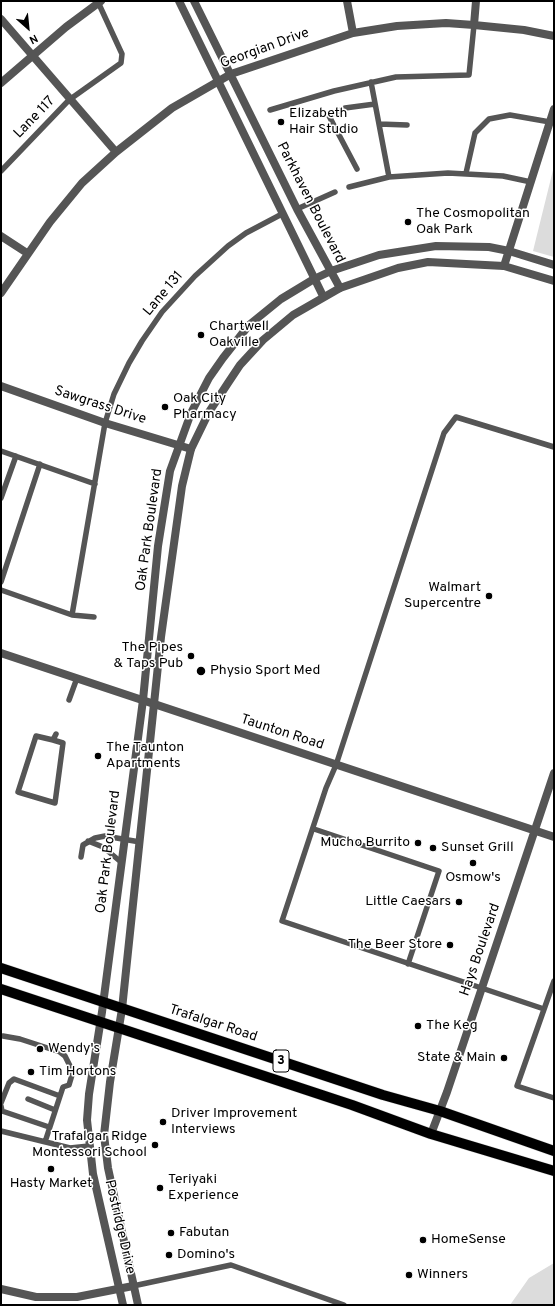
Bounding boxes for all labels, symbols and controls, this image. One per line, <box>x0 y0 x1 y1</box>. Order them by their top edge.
north arrow <box>8 8 48 48</box>
street label: Georgian Drive <box>218 25 312 73</box>
text: N <box>27 31 40 47</box>
street label: Lane 117 <box>11 93 59 143</box>
place label: Elizabeth Hair Studio <box>289 106 358 138</box>
marker: Elizabeth Hair Studio <box>276 117 286 127</box>
street label: Parkhaven Boulevard <box>272 140 348 266</box>
place label: The Cosmopolitan Oak Park <box>416 206 530 238</box>
marker: The Cosmopolitan Oak Park <box>403 217 413 227</box>
street label: Lane 131 <box>140 268 188 320</box>
place label: Chartwell Oakville <box>209 319 269 352</box>
marker: Chartwell Oakville <box>196 330 206 340</box>
street label: Sawgrass Drive <box>52 383 148 429</box>
place label: Oak City Pharmacy <box>173 391 237 424</box>
marker: Oak City Pharmacy <box>160 402 170 412</box>
street label: Oak Park Boulevard <box>133 468 167 592</box>
place label: Walmart Supercentre <box>404 580 481 612</box>
marker: Walmart Supercentre <box>484 591 494 601</box>
place label: The Pipes & Taps Pub <box>113 640 183 672</box>
marker: The Pipes & Taps Pub <box>186 651 196 661</box>
place label: Physio Sport Med <box>210 663 320 679</box>
marker: Physio Sport Med <box>195 665 207 677</box>
street label: Taunton Road <box>238 712 326 754</box>
place label: The Taunton Apartments <box>106 740 184 772</box>
marker: The Taunton Apartments <box>93 751 103 761</box>
street label: Oak Park Boulevard <box>93 790 125 914</box>
place label: Mucho Burrito <box>320 835 410 851</box>
marker: Mucho Burrito <box>413 838 423 848</box>
place label: Sunset Grill <box>441 840 514 856</box>
marker: Sunset Grill <box>428 843 438 853</box>
marker: Osmow's <box>468 858 478 868</box>
place label: Osmow's <box>445 870 501 886</box>
place label: Little Caesars <box>365 894 451 910</box>
marker: Little Caesars <box>454 897 464 907</box>
street label: Hays Boulevard <box>457 901 505 999</box>
place label: The Beer Store <box>348 937 442 953</box>
marker: The Beer Store <box>445 940 455 950</box>
street label: Trafalgar Road <box>167 1002 259 1046</box>
place label: The Keg <box>426 1018 478 1034</box>
marker: The Keg <box>413 1021 423 1031</box>
place label: Wendy's <box>48 1041 100 1057</box>
marker: Wendy's <box>35 1044 45 1054</box>
road number: 3 <box>273 1050 289 1072</box>
place label: State & Main <box>417 1050 496 1066</box>
marker: State & Main <box>499 1053 509 1063</box>
place label: Tim Hortons <box>39 1064 116 1080</box>
marker: Tim Hortons <box>26 1067 36 1077</box>
place label: Driver Improvement Interviews <box>171 1106 297 1138</box>
marker: Driver Improvement Interviews <box>158 1117 168 1127</box>
place label: Trafalgar Ridge Montessori School <box>32 1129 147 1162</box>
marker: Trafalgar Ridge Montessori School <box>150 1140 160 1150</box>
marker: Hasty Market <box>46 1164 56 1174</box>
place label: Teriyaki Experience <box>168 1172 239 1204</box>
place label: Hasty Market <box>10 1176 92 1192</box>
street label: Postridge Drive <box>100 1178 138 1276</box>
marker: Teriyaki Experience <box>155 1183 165 1193</box>
place label: Fabutan <box>179 1225 229 1241</box>
marker: Fabutan <box>166 1228 176 1238</box>
place label: HomeSense <box>431 1232 506 1248</box>
marker: HomeSense <box>418 1235 428 1245</box>
place label: Domino's <box>177 1247 235 1263</box>
marker: Domino's <box>164 1250 174 1260</box>
place label: Winners <box>417 1267 468 1283</box>
marker: Winners <box>404 1270 414 1280</box>

